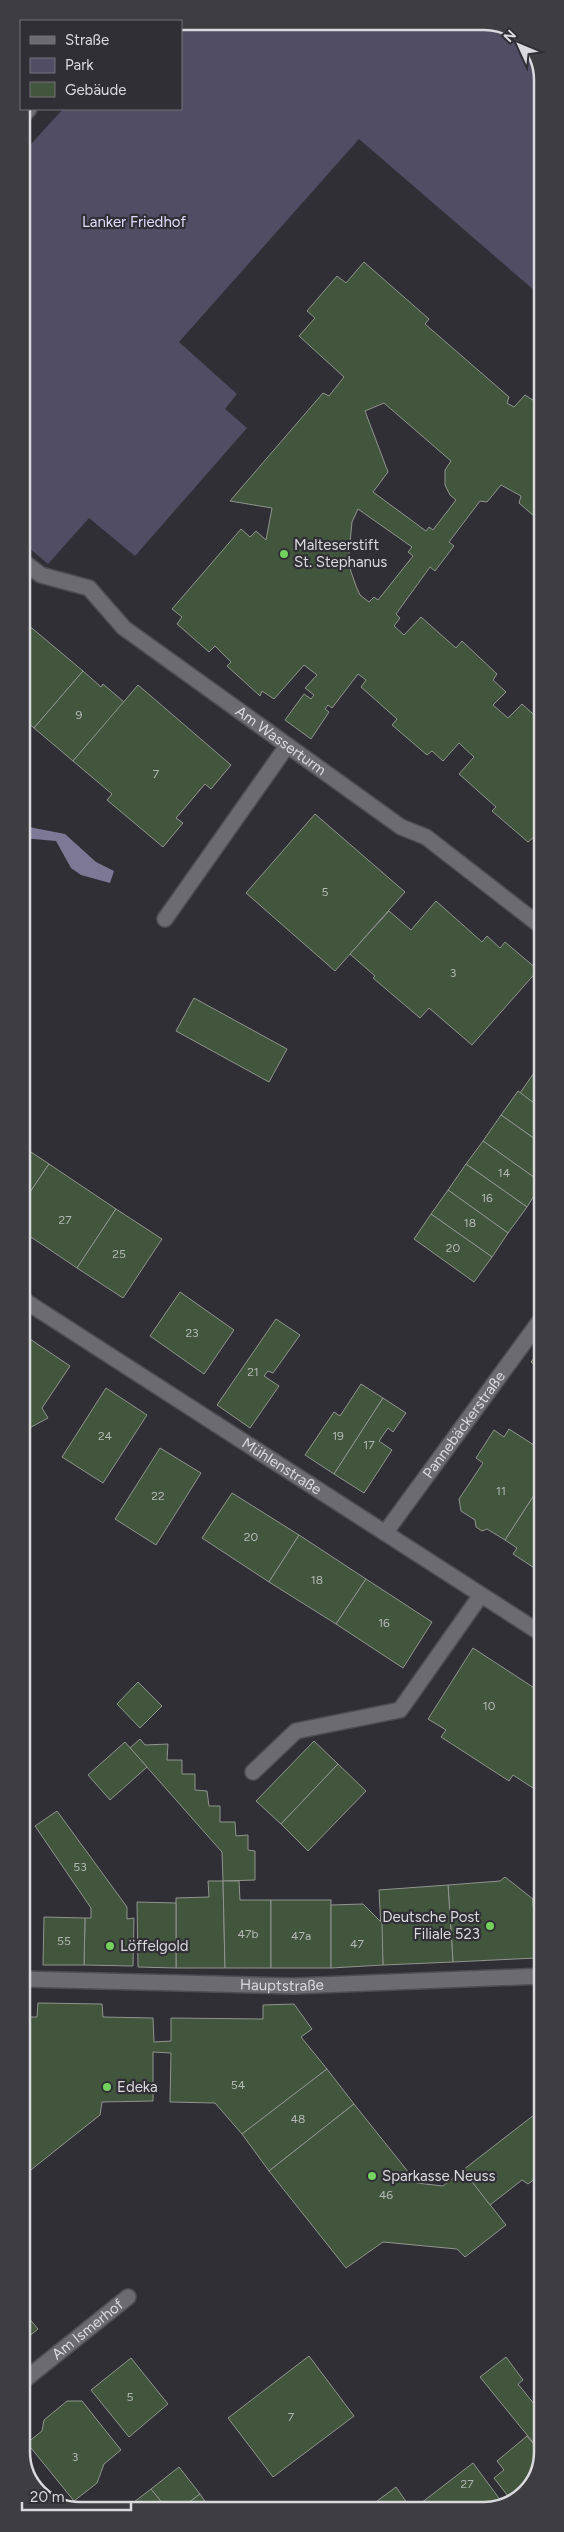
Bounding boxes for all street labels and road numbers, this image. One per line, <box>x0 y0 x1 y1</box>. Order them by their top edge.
street label: Am Wasserturm <box>232 702 330 779</box>
street label: Pannebäckerstraße <box>419 1368 509 1482</box>
street label: Mühlenstraße <box>238 1434 325 1499</box>
street label: Hauptstraße <box>240 1976 324 1995</box>
street label: Am Ismerhof <box>48 2295 127 2363</box>

